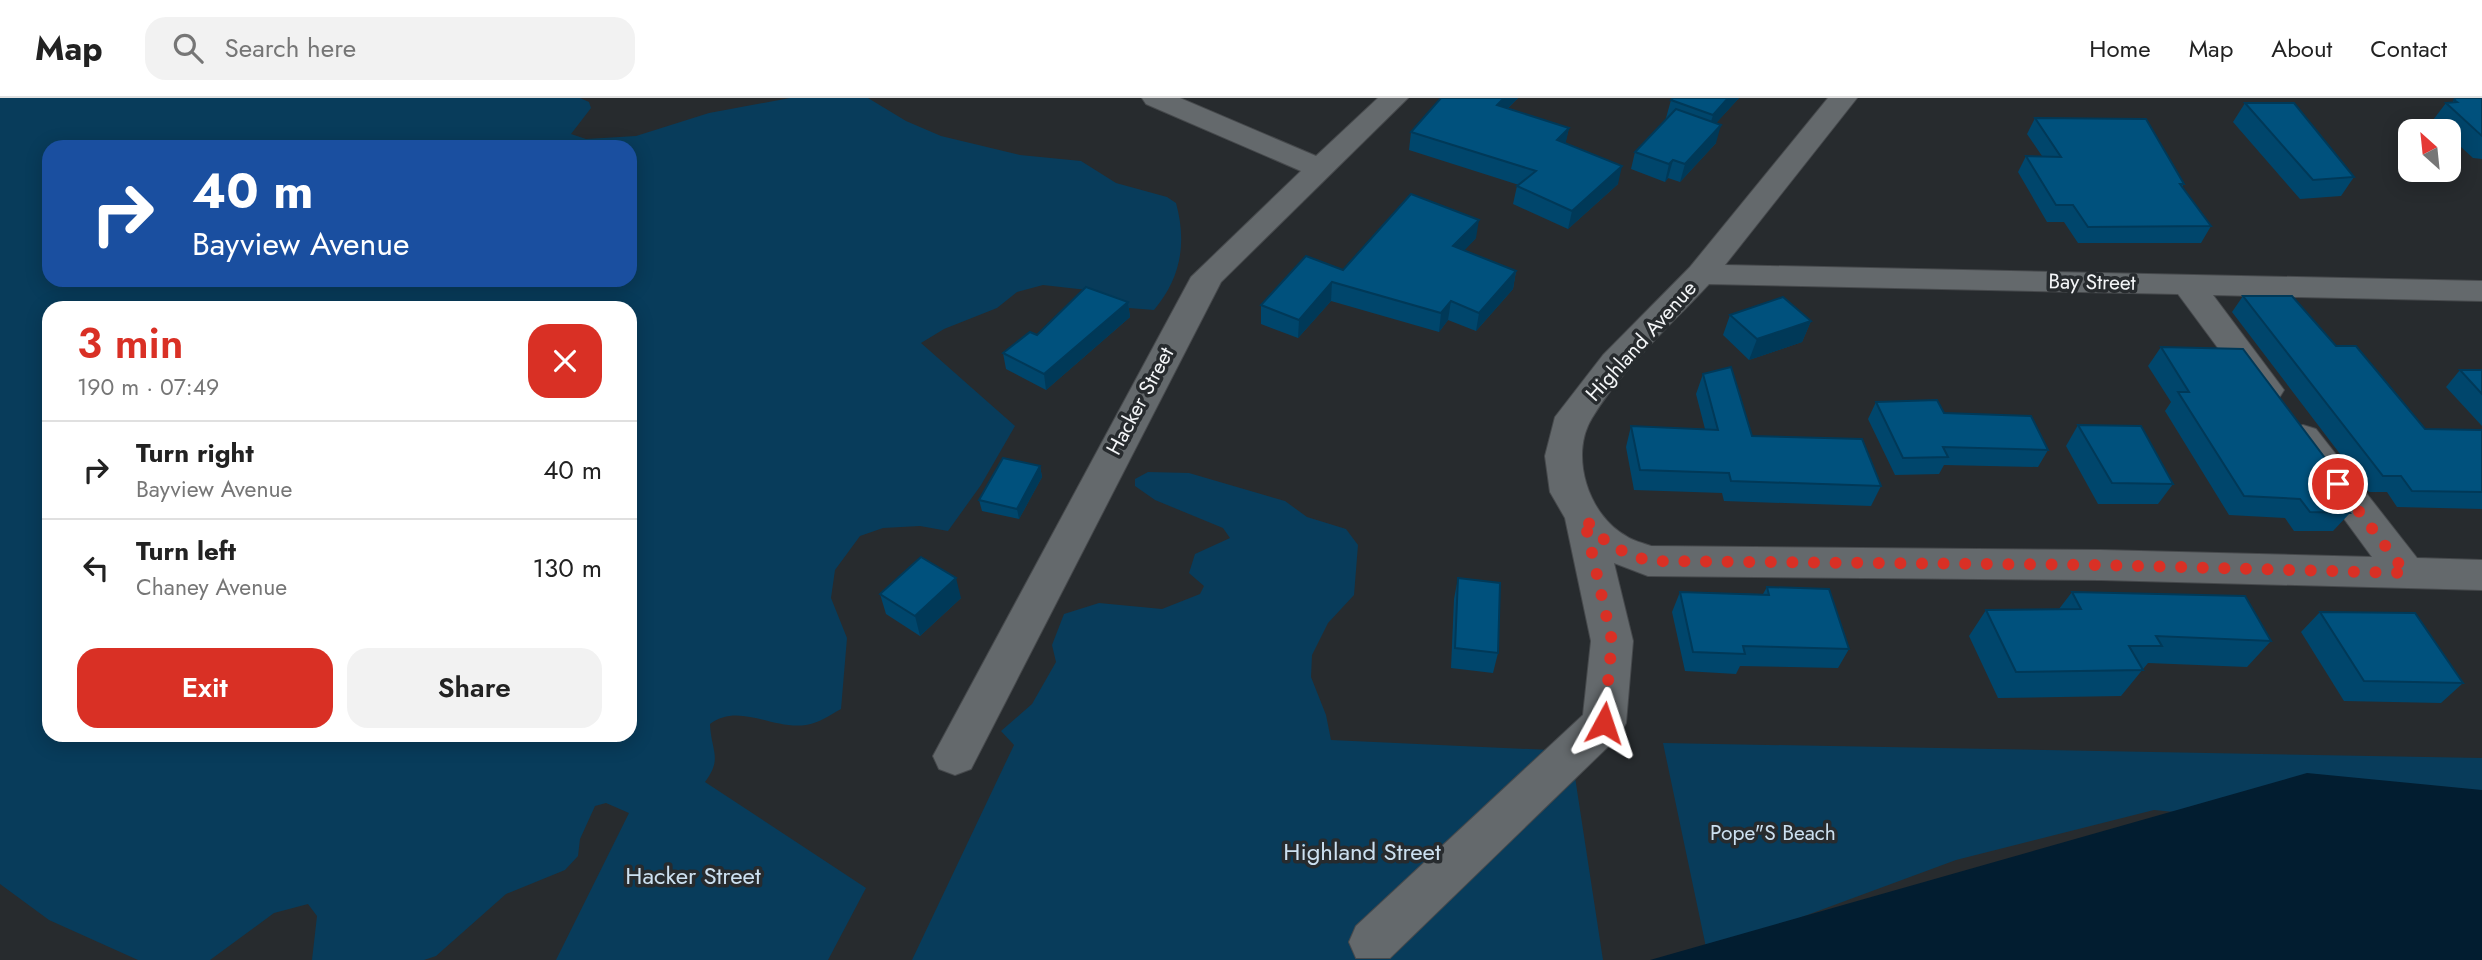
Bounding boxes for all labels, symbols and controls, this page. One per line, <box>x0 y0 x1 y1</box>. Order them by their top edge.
search box <box>145 17 635 80</box>
text: Map <box>35 25 103 72</box>
icon: search <box>169 29 207 67</box>
text: Search here <box>225 29 356 67</box>
text: Home <box>2089 31 2151 66</box>
text: Map <box>2189 31 2233 66</box>
text: About <box>2271 31 2332 66</box>
text: Contact <box>2370 31 2447 66</box>
north arrow <box>2398 119 2460 182</box>
map controls <box>2398 119 2461 182</box>
text: 40 m <box>192 156 314 226</box>
icon: right <box>77 168 168 259</box>
text: Bayview Avenue <box>192 221 410 267</box>
street label: Bay Street <box>2048 266 2136 298</box>
street label: Highland Avenue <box>1579 274 1703 408</box>
text: 3 min <box>77 313 183 374</box>
button: close <box>528 324 602 398</box>
street label: Hacker Street <box>1099 342 1181 460</box>
text: 190 m · 07:49 <box>77 370 219 404</box>
text: Turn right <box>136 434 254 472</box>
icon: right <box>77 451 115 489</box>
text: 40 m <box>543 451 602 489</box>
pin <box>2308 454 2368 514</box>
icon: arrive <box>2319 465 2357 503</box>
text: Bayview Avenue <box>136 472 292 506</box>
text: Turn left <box>136 532 236 570</box>
icon: left <box>77 549 115 587</box>
text: 130 m <box>532 549 602 587</box>
text: Chaney Avenue <box>136 570 287 604</box>
button: Exit <box>77 648 333 728</box>
button: Share <box>347 648 602 728</box>
position arrow <box>1567 686 1641 760</box>
park label: Pope"S Beach <box>1710 818 1836 848</box>
park label: Highland Street <box>1283 834 1441 869</box>
park label: Hacker Street <box>625 858 761 893</box>

